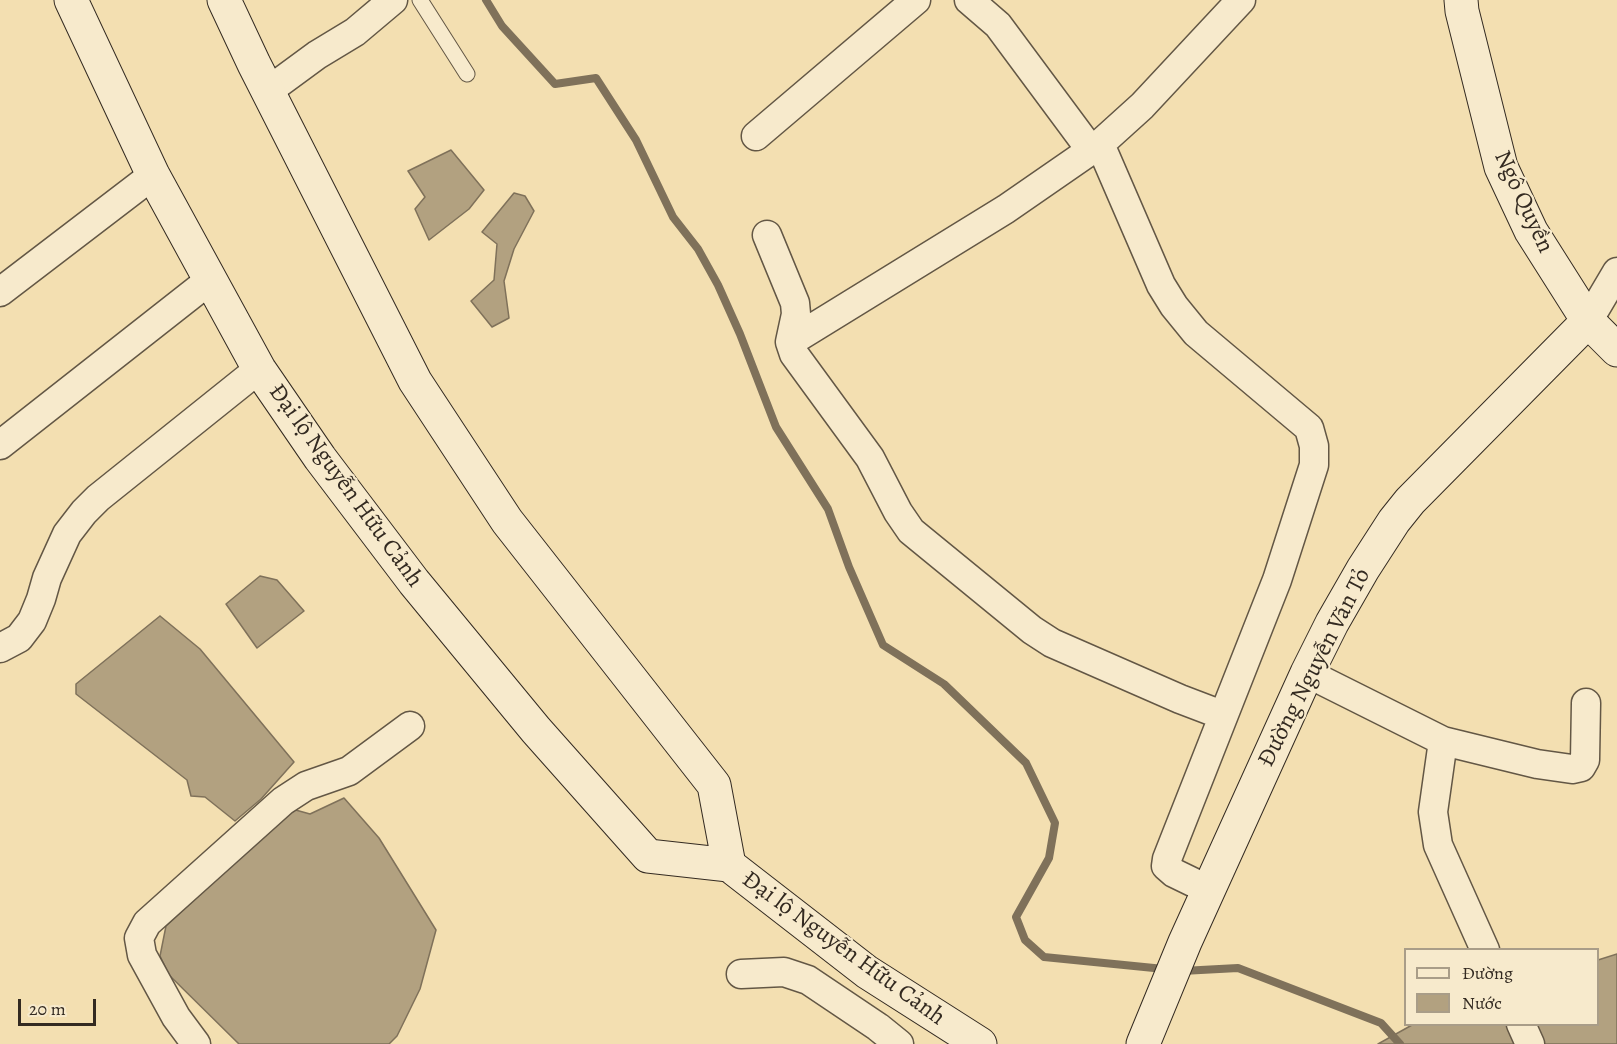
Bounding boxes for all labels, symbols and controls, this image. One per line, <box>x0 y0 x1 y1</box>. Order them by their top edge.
street label: Ngô Quyền <box>1487 146 1559 258</box>
street label: Đại lộ Nguyễn Hữu Cảnh <box>262 379 428 593</box>
street label: Đường Nguyễn Văn Tỏ <box>1252 564 1378 772</box>
street label: Đại lộ Nguyễn Hữu Cảnh <box>736 866 950 1032</box>
legend <box>1404 948 1599 1026</box>
text: Đường <box>1462 961 1513 985</box>
scale bar <box>21 987 99 1025</box>
text: Nước <box>1462 991 1502 1015</box>
text: 20 m <box>29 997 66 1021</box>

